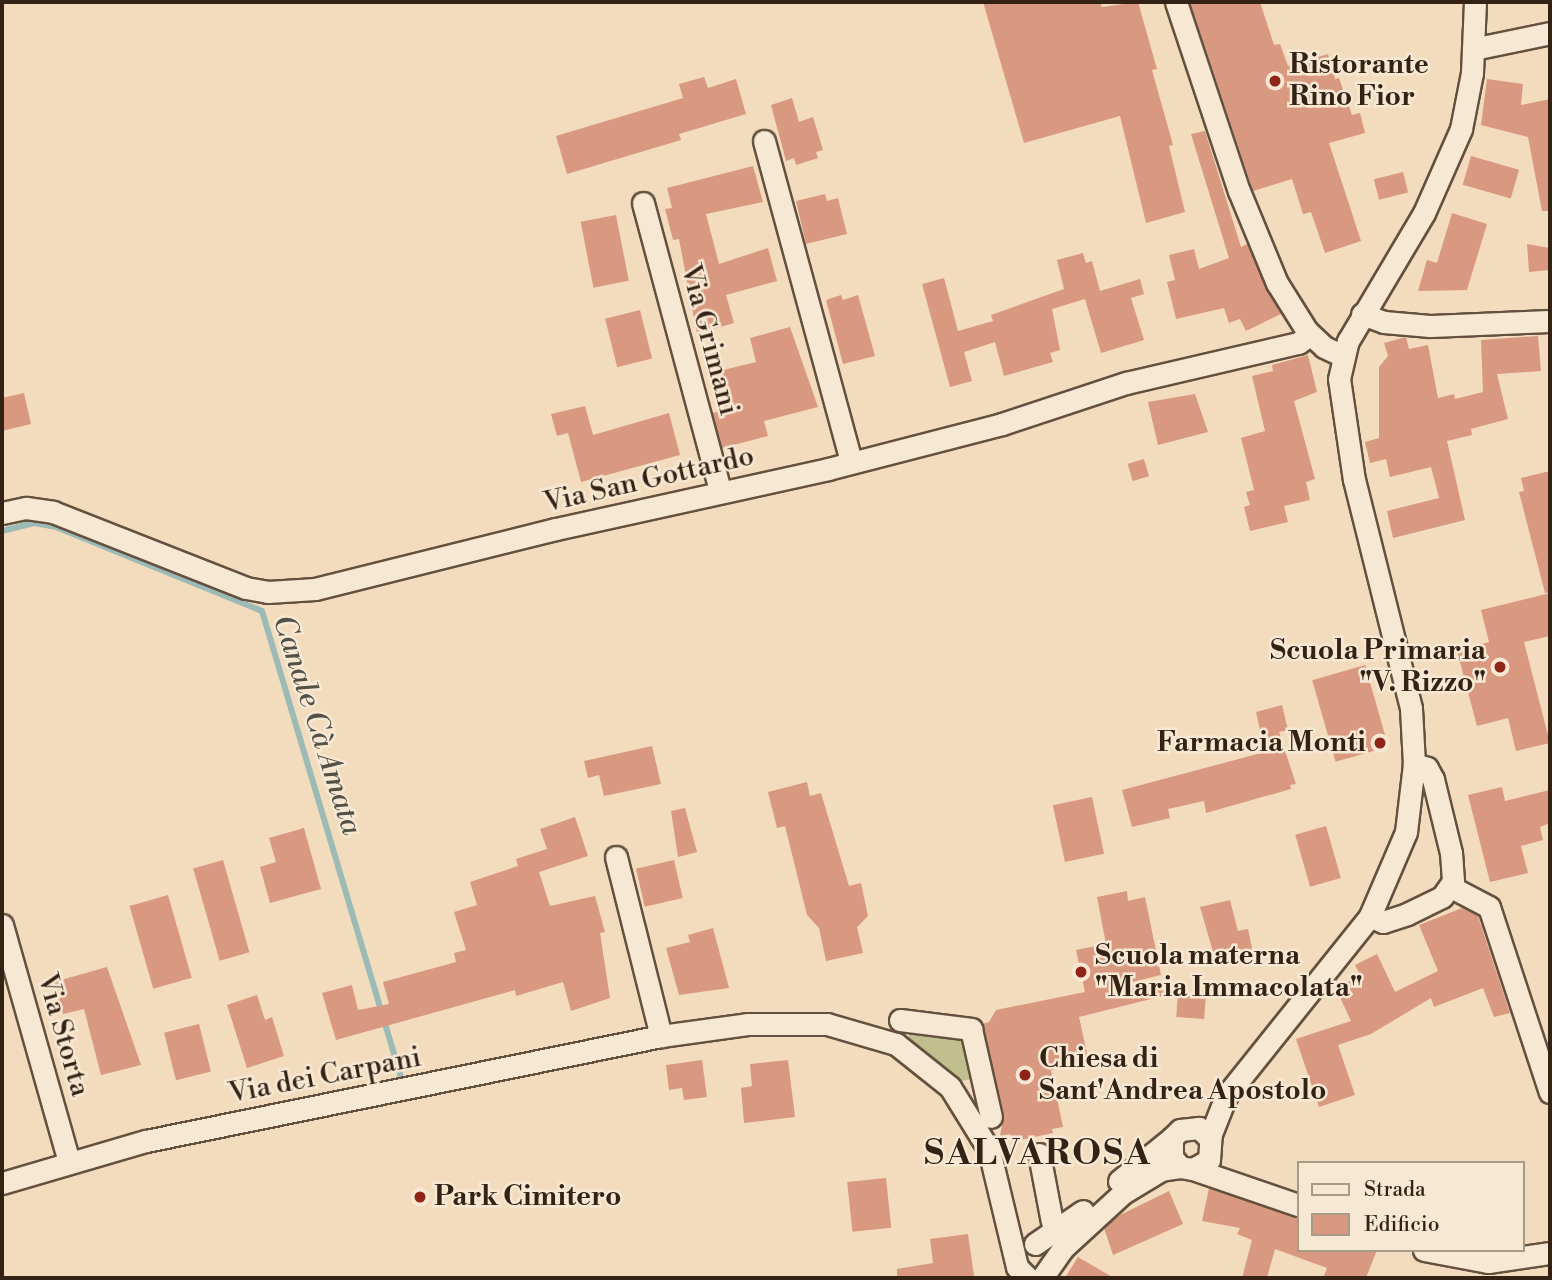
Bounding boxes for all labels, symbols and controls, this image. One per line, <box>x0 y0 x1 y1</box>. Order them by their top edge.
place label: Ristorante Rino Fior <box>1289 48 1429 114</box>
marker: Ristorante Rino Fior <box>1267 73 1283 89</box>
street label: Via Grimani <box>673 261 745 419</box>
street label: Via San Gottardo <box>541 440 757 520</box>
water label: Canale Cà Amata <box>264 610 370 840</box>
place label: Scuola Primaria "V. Rizzo" <box>1270 634 1486 700</box>
marker: Scuola Primaria "V. Rizzo" <box>1492 659 1508 675</box>
place label: Farmacia Monti <box>1157 726 1366 760</box>
marker: Farmacia Monti <box>1372 735 1388 751</box>
place label: Scuola materna "Maria Immacolata" <box>1095 939 1362 1005</box>
marker: Scuola materna "Maria Immacolata" <box>1073 964 1089 980</box>
street label: Via Storta <box>29 970 97 1100</box>
street label: Via dei Carpani <box>226 1041 424 1111</box>
place label: Chiesa di Sant'Andrea Apostolo <box>1039 1042 1326 1108</box>
marker: Chiesa di Sant'Andrea Apostolo <box>1017 1067 1033 1083</box>
district label: SALVAROSA <box>925 1133 1151 1175</box>
legend <box>1296 1161 1524 1252</box>
text: Strada <box>1364 1177 1426 1203</box>
place label: Park Cimitero <box>434 1180 622 1214</box>
marker: Park Cimitero <box>412 1189 428 1205</box>
text: Edificio <box>1364 1212 1440 1238</box>

